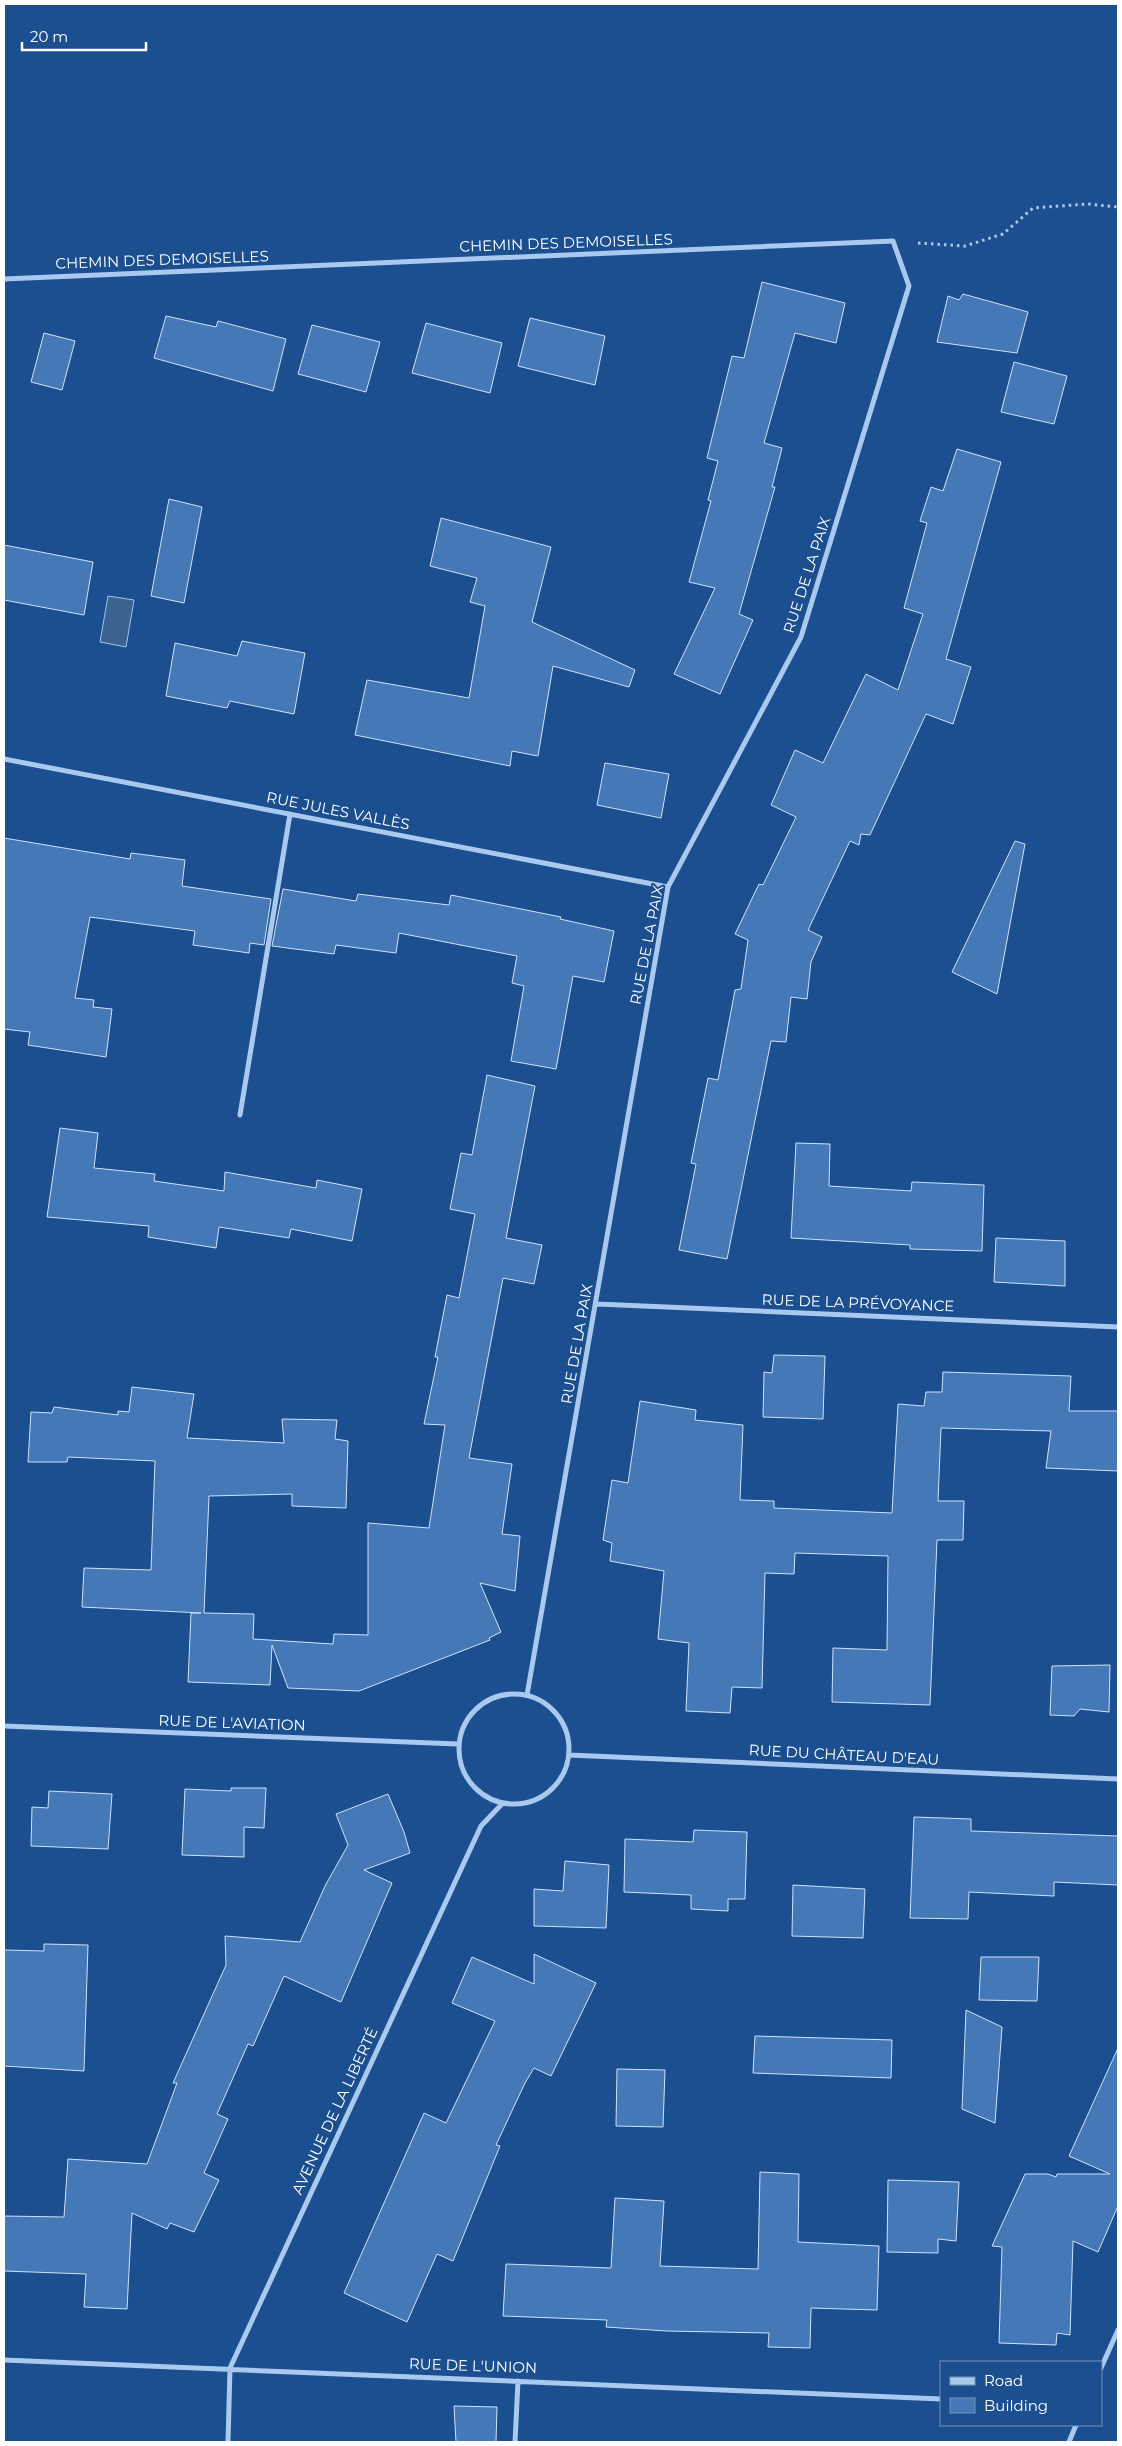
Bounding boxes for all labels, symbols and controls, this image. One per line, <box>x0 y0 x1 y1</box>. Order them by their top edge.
scale bar <box>22 20 146 52</box>
text: 20 m <box>30 27 68 46</box>
street label: CHEMIN DES DEMOISELLES <box>459 229 673 256</box>
street label: CHEMIN DES DEMOISELLES <box>55 246 269 273</box>
street label: RUE DE LA PAIX <box>779 514 834 636</box>
street label: RUE JULES VALLÈS <box>265 787 411 834</box>
street label: RUE DE LA PAIX <box>626 883 667 1006</box>
street label: RUE DE LA PAIX <box>557 1282 596 1405</box>
street label: RUE DE LA PRÉVOYANCE <box>761 1290 955 1315</box>
street label: RUE DE L'AVIATION <box>158 1710 306 1735</box>
street label: RUE DU CHÂTEAU D'EAU <box>748 1740 940 1769</box>
street label: AVENUE DE LA LIBERTÉ <box>287 2024 382 2197</box>
street label: RUE DE L'UNION <box>409 2354 537 2377</box>
legend <box>940 2361 1102 2426</box>
text: Road <box>984 2371 1023 2390</box>
text: Building <box>984 2396 1048 2415</box>

